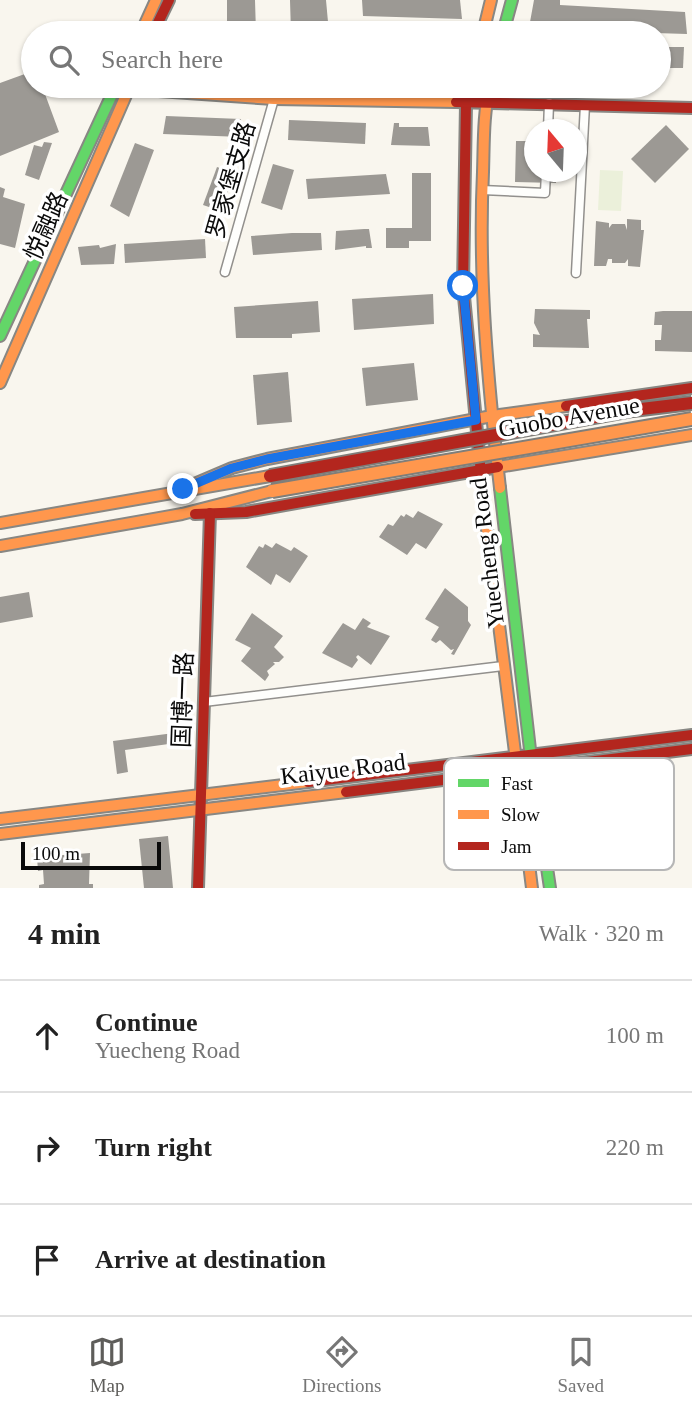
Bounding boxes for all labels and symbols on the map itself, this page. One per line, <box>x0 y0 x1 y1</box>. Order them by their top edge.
street label: 罗家堡支路 <box>202 119 260 241</box>
north arrow <box>524 119 587 182</box>
street label: 悦融路 <box>19 188 73 264</box>
route start <box>447 270 478 301</box>
street label: Guobo Avenue <box>496 392 642 442</box>
route end <box>167 473 198 504</box>
street label: Yuecheng Road <box>465 476 509 630</box>
street label: 国博一路 <box>168 652 198 748</box>
street label: Kaiyue Road <box>279 748 407 790</box>
legend <box>444 758 674 870</box>
text: Fast <box>501 773 533 794</box>
text: Slow <box>501 804 540 825</box>
text: Jam <box>501 836 532 857</box>
scale bar <box>21 839 161 871</box>

